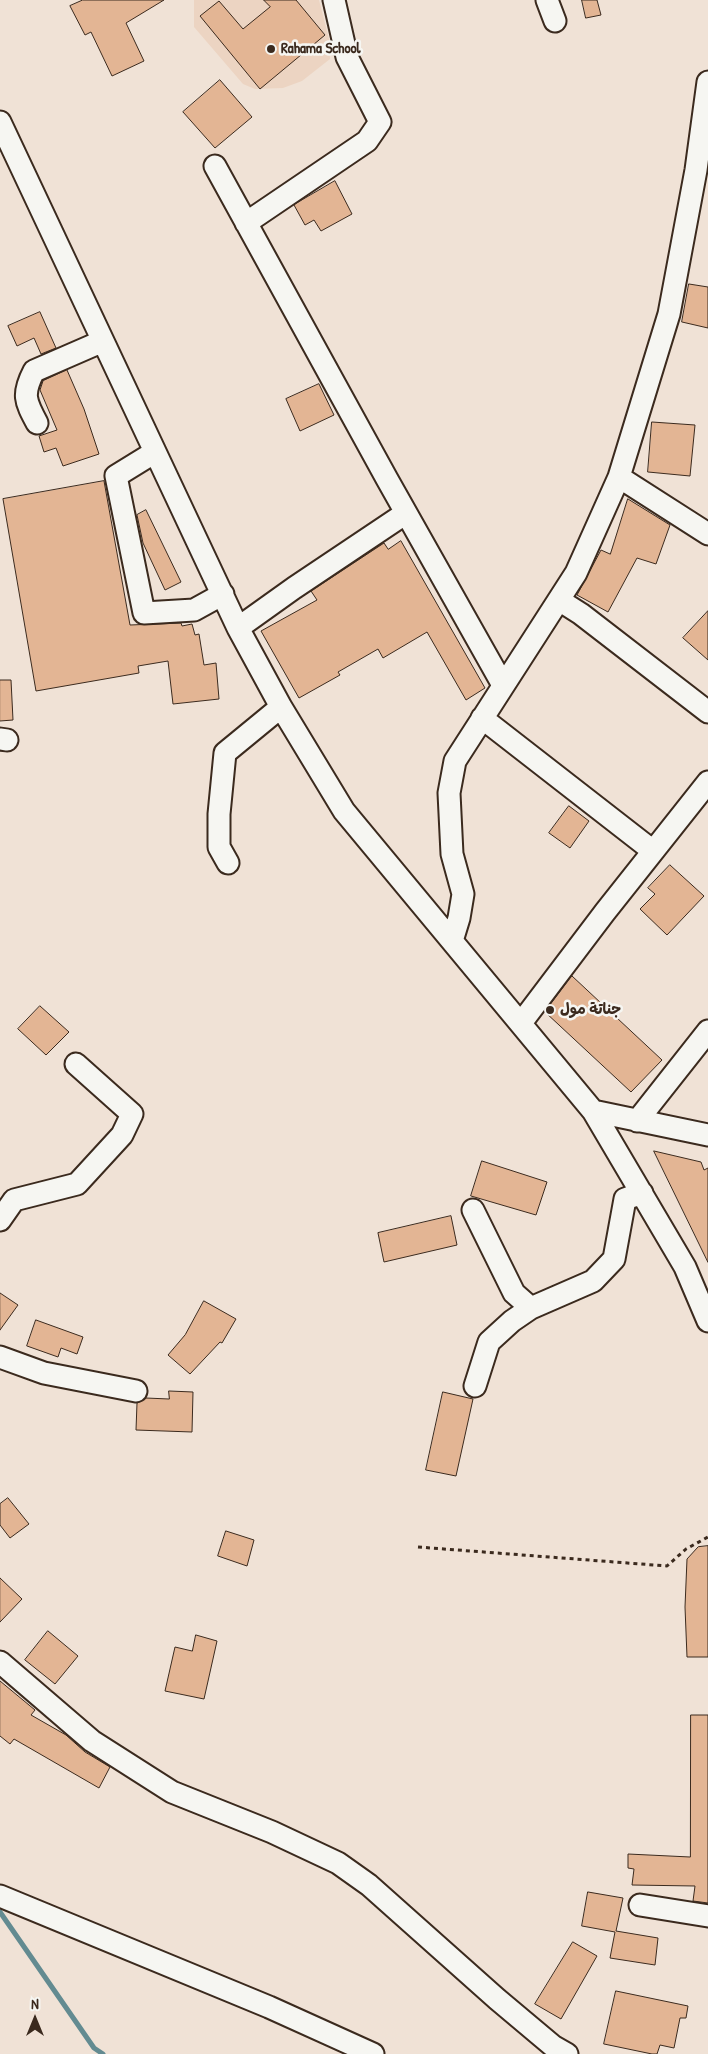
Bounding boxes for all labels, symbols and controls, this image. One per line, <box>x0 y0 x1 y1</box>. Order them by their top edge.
place label: Rahama School <box>281 40 360 58</box>
marker: Rahama School <box>265 43 277 55</box>
place label: جناتة مول <box>560 1001 621 1019</box>
marker: جناتة مول <box>544 1004 556 1016</box>
north arrow <box>10 1994 60 2044</box>
text: N <box>31 1994 39 2013</box>

